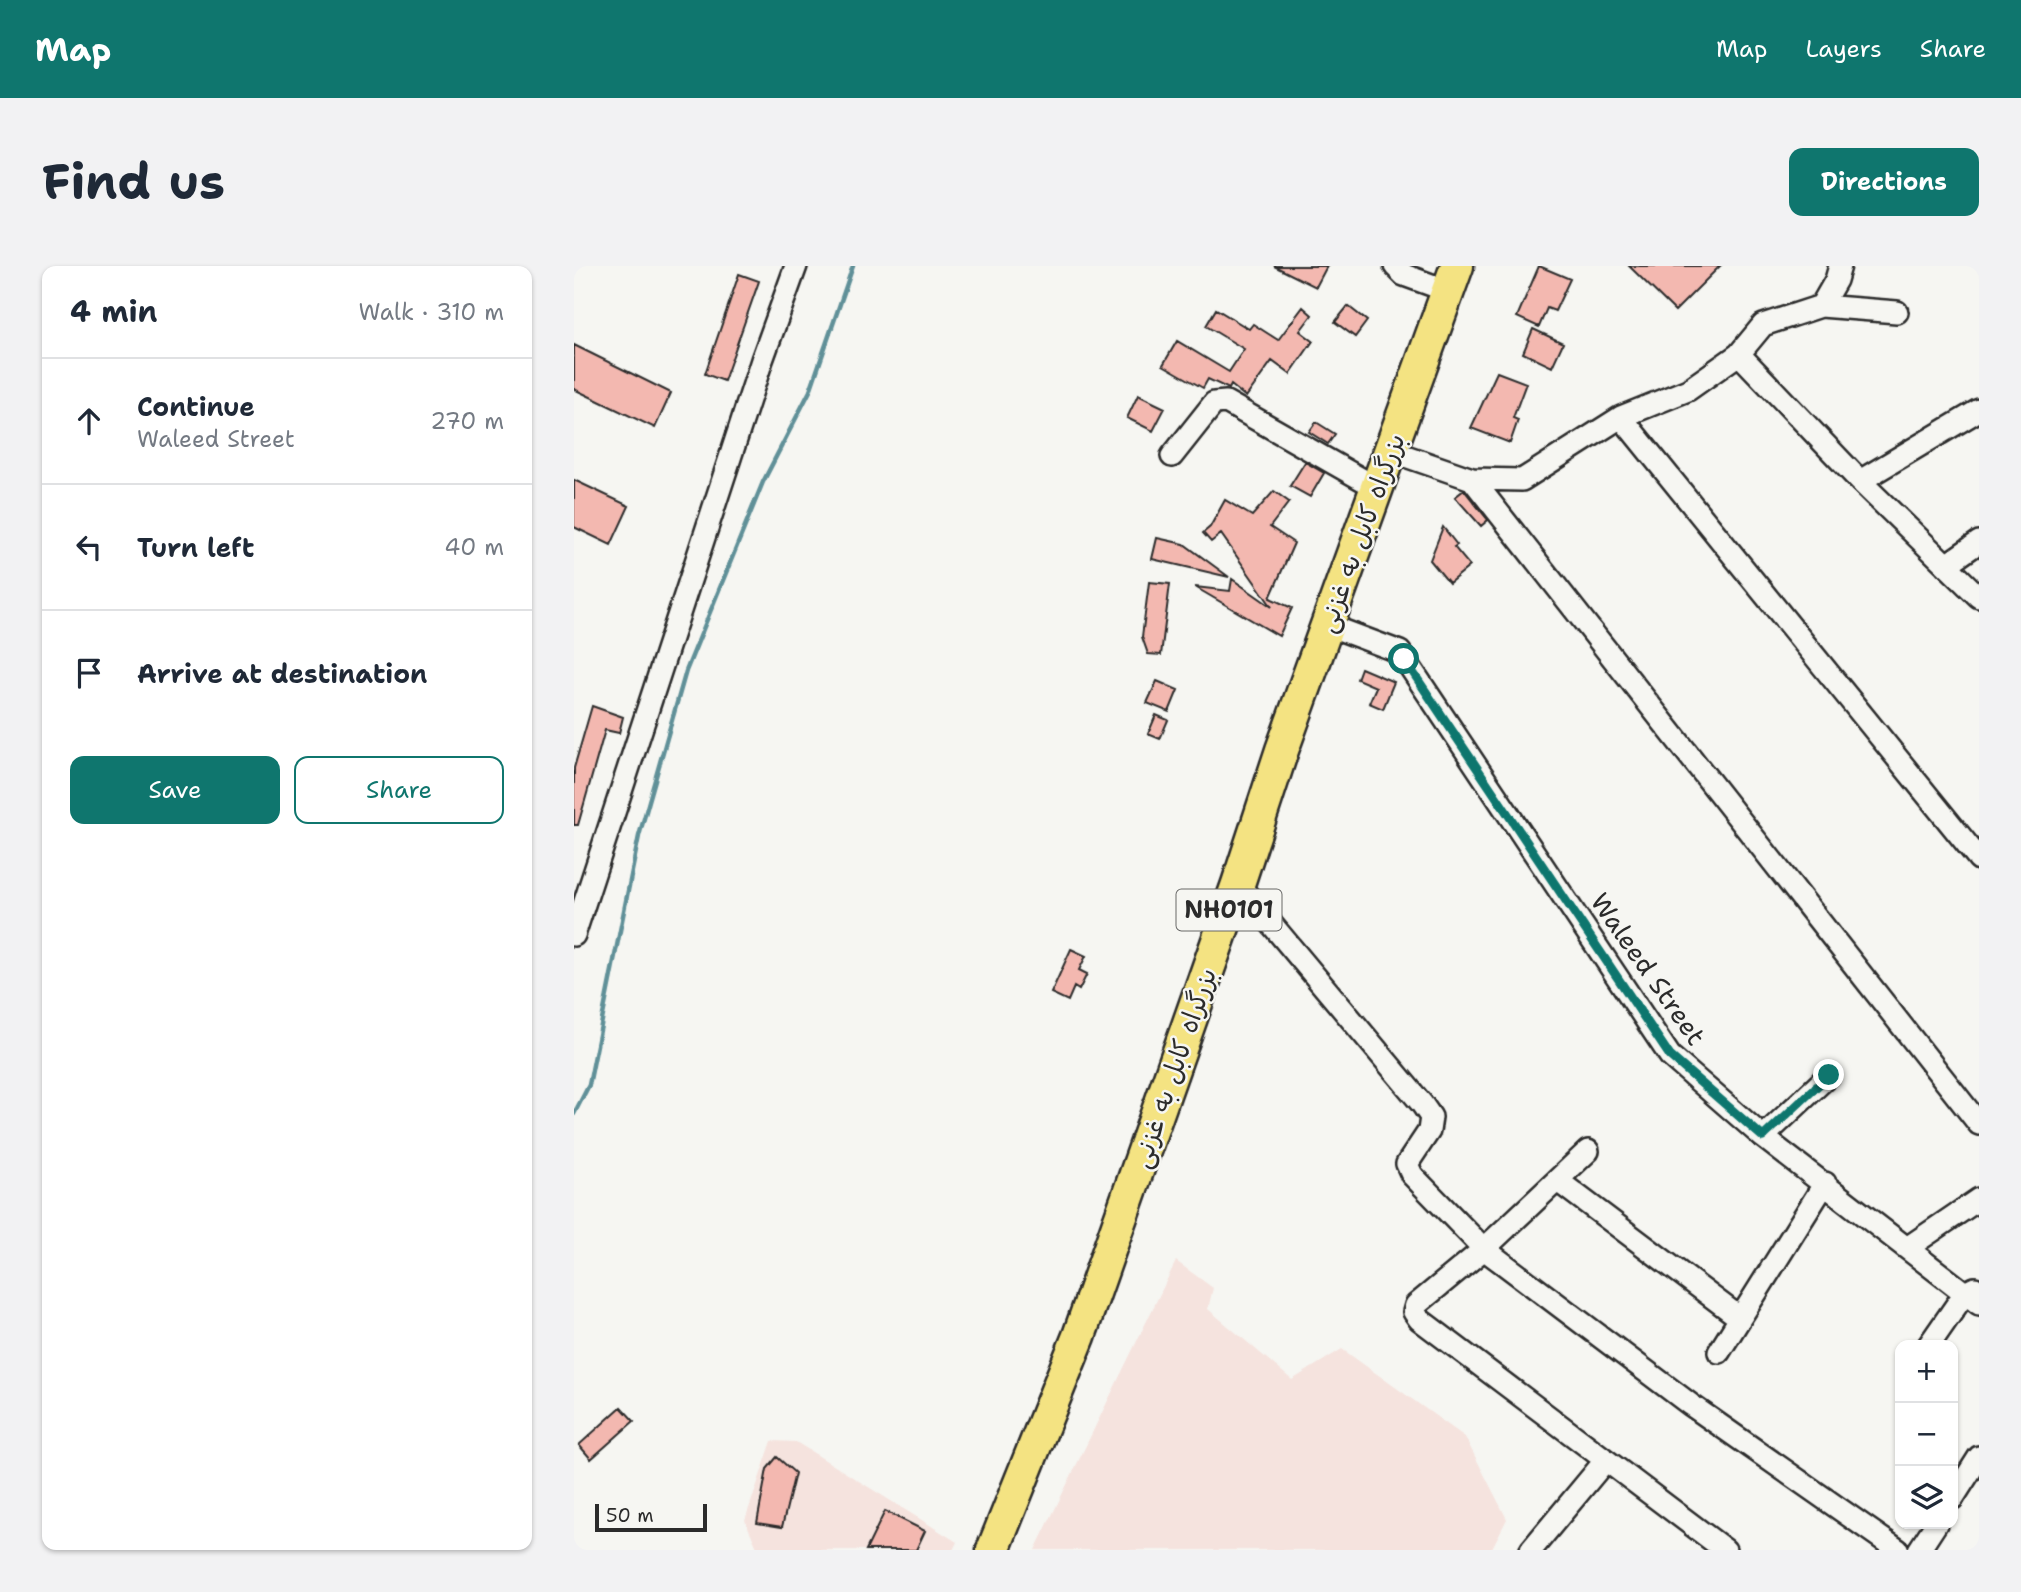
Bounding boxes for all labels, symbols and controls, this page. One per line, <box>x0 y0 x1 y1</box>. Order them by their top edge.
text: Map <box>35 27 111 72</box>
text: Map <box>1716 33 1767 65</box>
text: Layers <box>1805 33 1882 65</box>
text: Share <box>1920 33 1986 65</box>
button: Directions <box>1789 148 1979 216</box>
text: Find us <box>42 149 225 215</box>
text: 4 min <box>70 291 157 332</box>
text: Walk · 310 m <box>359 297 504 327</box>
text: Continue <box>137 389 255 424</box>
icon: ahead <box>70 402 108 440</box>
text: 270 m <box>430 406 504 436</box>
text: Waleed Street <box>137 424 295 454</box>
street label: بزرگراه کابل به غزنی <box>1308 428 1413 637</box>
icon: left <box>70 528 108 566</box>
text: Turn left <box>137 530 254 565</box>
text: 40 m <box>444 532 504 562</box>
route start <box>1388 643 1419 674</box>
icon: arrive <box>70 654 108 692</box>
text: Arrive at destination <box>137 656 427 691</box>
button: Save <box>70 756 280 824</box>
button: Share <box>294 756 504 824</box>
street label: Waleed Street <box>1583 886 1714 1052</box>
road number: NH0101 <box>1176 890 1282 930</box>
street label: بزرگراه کابل به غزنی <box>1123 963 1224 1173</box>
route end <box>1813 1059 1844 1090</box>
map controls <box>1895 1340 1958 1529</box>
button: + <box>1895 1340 1958 1403</box>
button: − <box>1895 1403 1958 1466</box>
button: layers <box>1895 1466 1958 1529</box>
scale bar <box>595 1501 707 1533</box>
text: 50 m <box>606 1503 654 1528</box>

